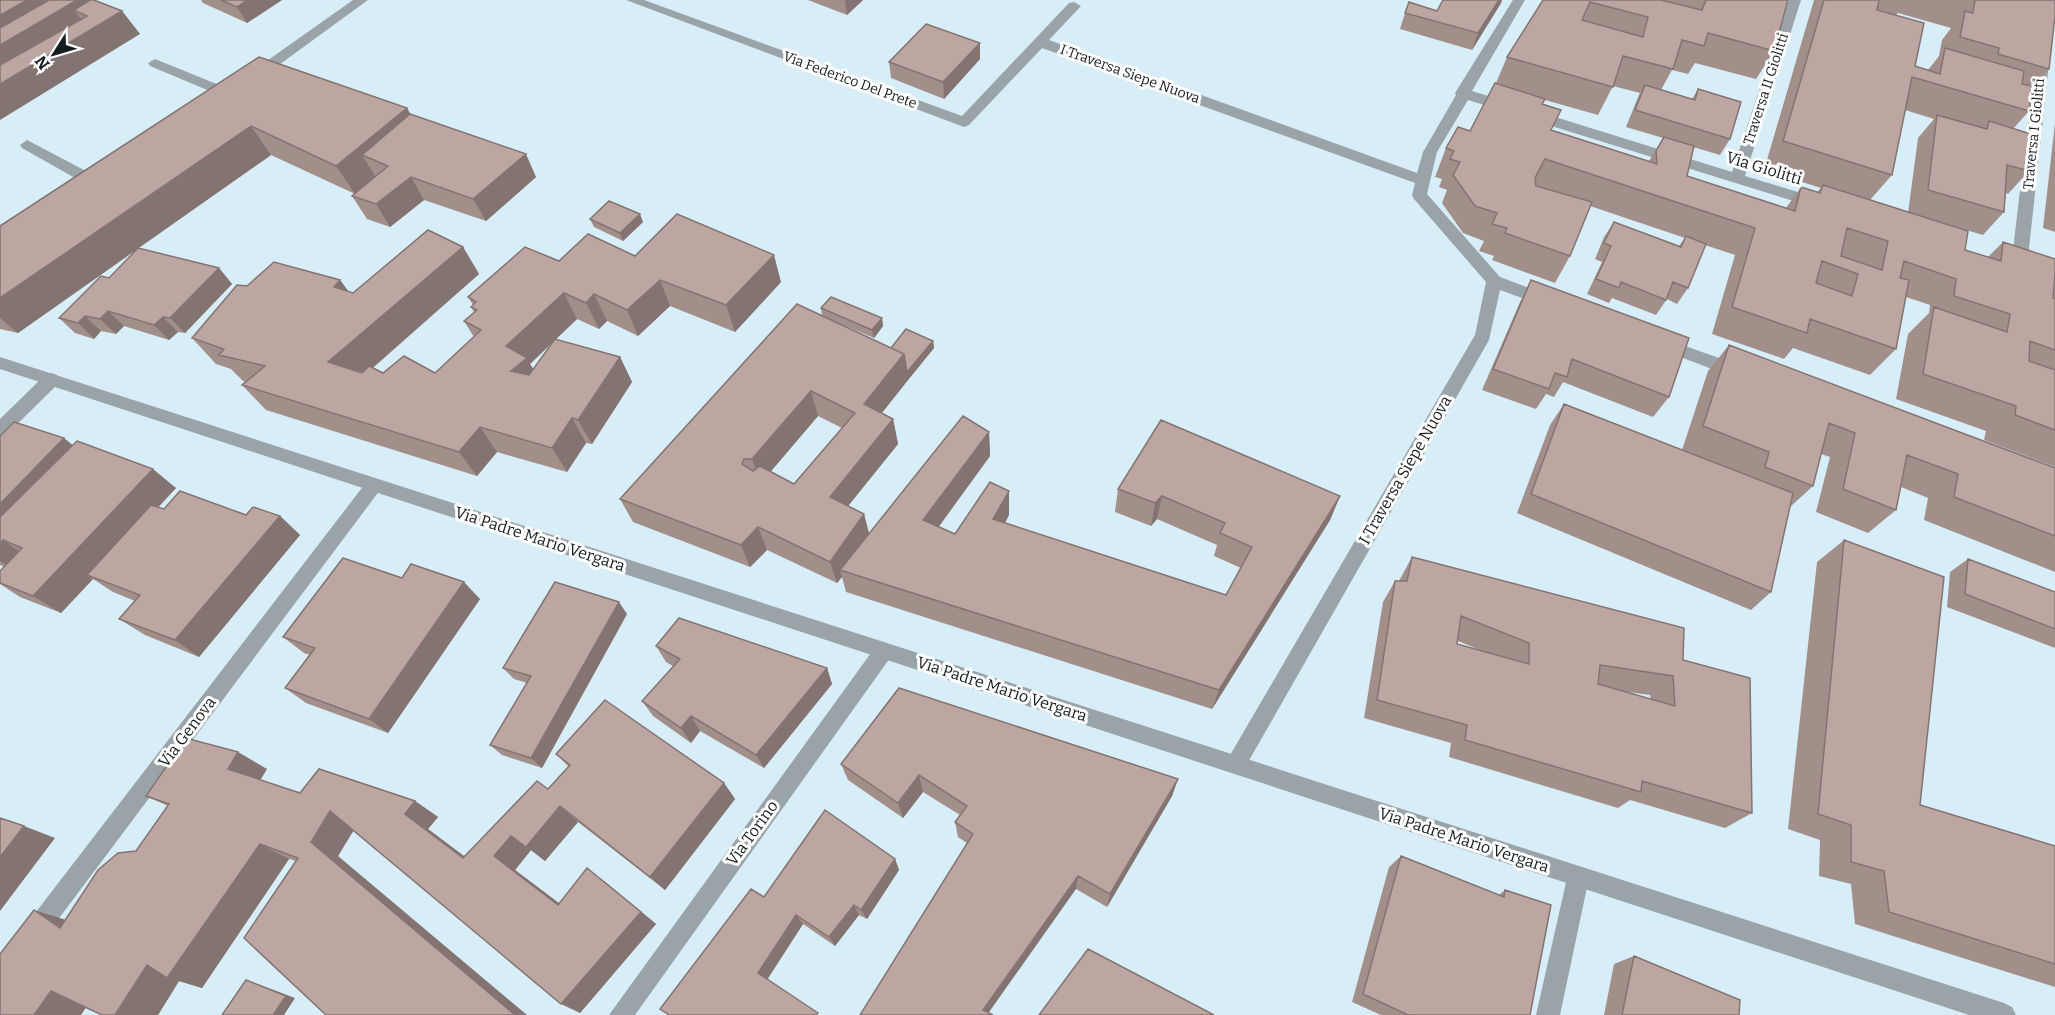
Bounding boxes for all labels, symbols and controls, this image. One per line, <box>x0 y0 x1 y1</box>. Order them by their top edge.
north arrow <box>24 24 84 84</box>
street label: Traversa II Giolitti <box>1740 31 1792 147</box>
street label: I Traversa Siepe Nuova <box>1058 41 1203 107</box>
street label: Via Federico Del Prete <box>781 48 919 112</box>
text: N <box>31 52 54 73</box>
street label: Traversa I Giolitti <box>2020 78 2048 190</box>
street label: Via Giolitti <box>1724 147 1804 189</box>
street label: I Traversa Siepe Nuova <box>1355 392 1455 548</box>
street label: Via Padre Mario Vergara <box>452 502 628 576</box>
street label: Via Padre Mario Vergara <box>914 652 1090 726</box>
street label: Via Genova <box>154 693 220 771</box>
street label: Via Torino <box>722 797 782 869</box>
street label: Via Padre Mario Vergara <box>1376 803 1552 877</box>

